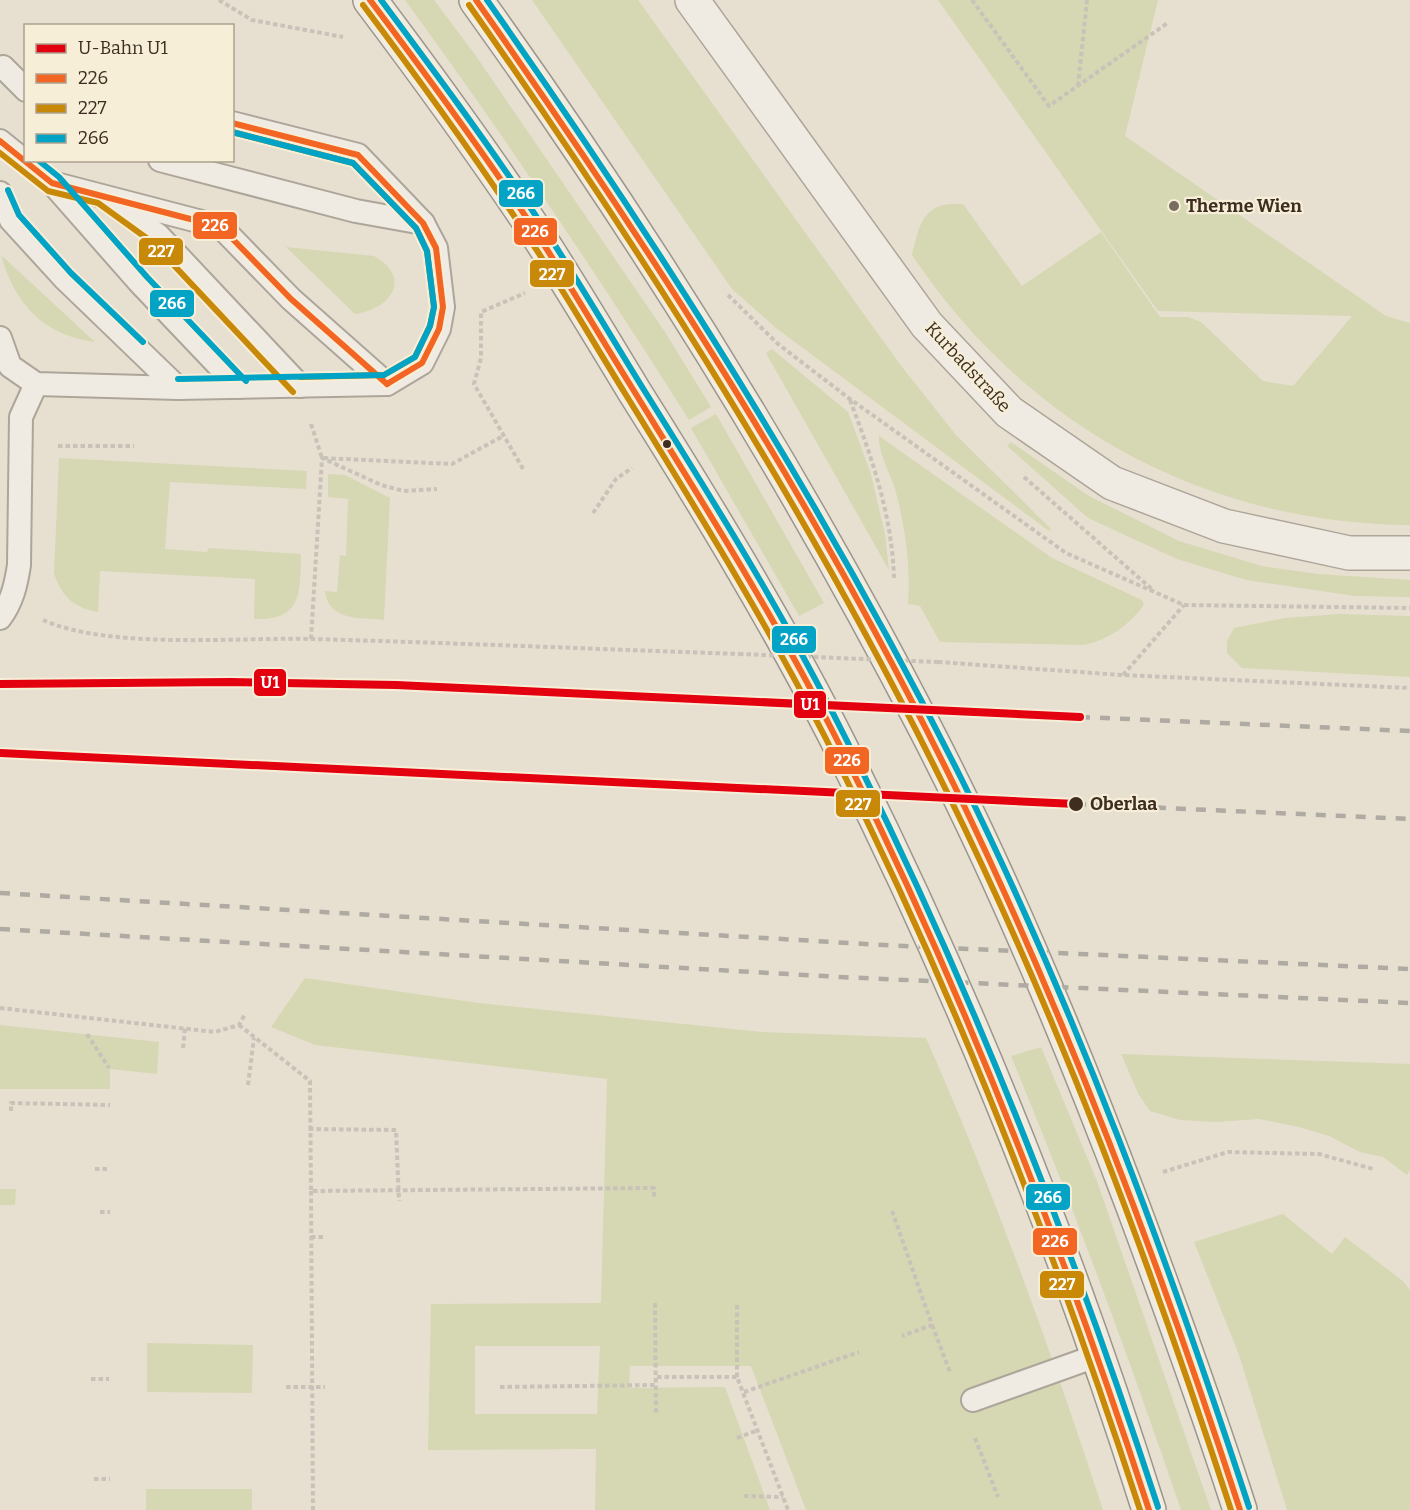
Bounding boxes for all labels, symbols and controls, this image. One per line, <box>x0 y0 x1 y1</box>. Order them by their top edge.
legend <box>24 24 234 162</box>
text: U-Bahn U1 <box>78 37 168 59</box>
text: 226 <box>78 67 108 89</box>
text: 227 <box>78 97 106 119</box>
text: 266 <box>78 127 109 149</box>
line badge: 266 <box>498 179 544 208</box>
text: 266 <box>507 184 536 203</box>
place label: Therme Wien <box>1186 195 1302 217</box>
marker: Therme Wien <box>1167 199 1181 213</box>
line badge: 226 <box>192 211 238 240</box>
text: 226 <box>201 216 229 235</box>
line badge: 226 <box>513 217 558 246</box>
text: 226 <box>521 222 549 241</box>
line badge: 227 <box>138 237 184 266</box>
text: 227 <box>148 242 175 261</box>
line badge: 227 <box>529 259 575 288</box>
text: 227 <box>539 265 566 284</box>
line badge: 266 <box>149 289 195 318</box>
text: 266 <box>158 294 187 313</box>
street label: Kurbadstraße <box>921 317 1015 417</box>
unlabelled marker <box>661 438 673 450</box>
line badge: 266 <box>771 625 817 654</box>
text: 266 <box>780 630 809 649</box>
line badge: U1 <box>253 668 287 697</box>
text: U1 <box>261 673 279 692</box>
line badge: U1 <box>793 690 827 719</box>
text: U1 <box>801 695 819 714</box>
line badge: 226 <box>824 746 870 775</box>
text: 226 <box>833 751 861 770</box>
line badge: 227 <box>835 789 881 818</box>
place label: Oberlaa <box>1090 793 1157 815</box>
text: 227 <box>845 795 872 814</box>
marker: Oberlaa <box>1067 795 1085 813</box>
line badge: 266 <box>1025 1183 1071 1211</box>
text: 266 <box>1034 1188 1063 1207</box>
line badge: 226 <box>1032 1227 1078 1256</box>
text: 226 <box>1041 1232 1069 1251</box>
line badge: 227 <box>1039 1270 1085 1299</box>
text: 227 <box>1049 1275 1076 1294</box>

